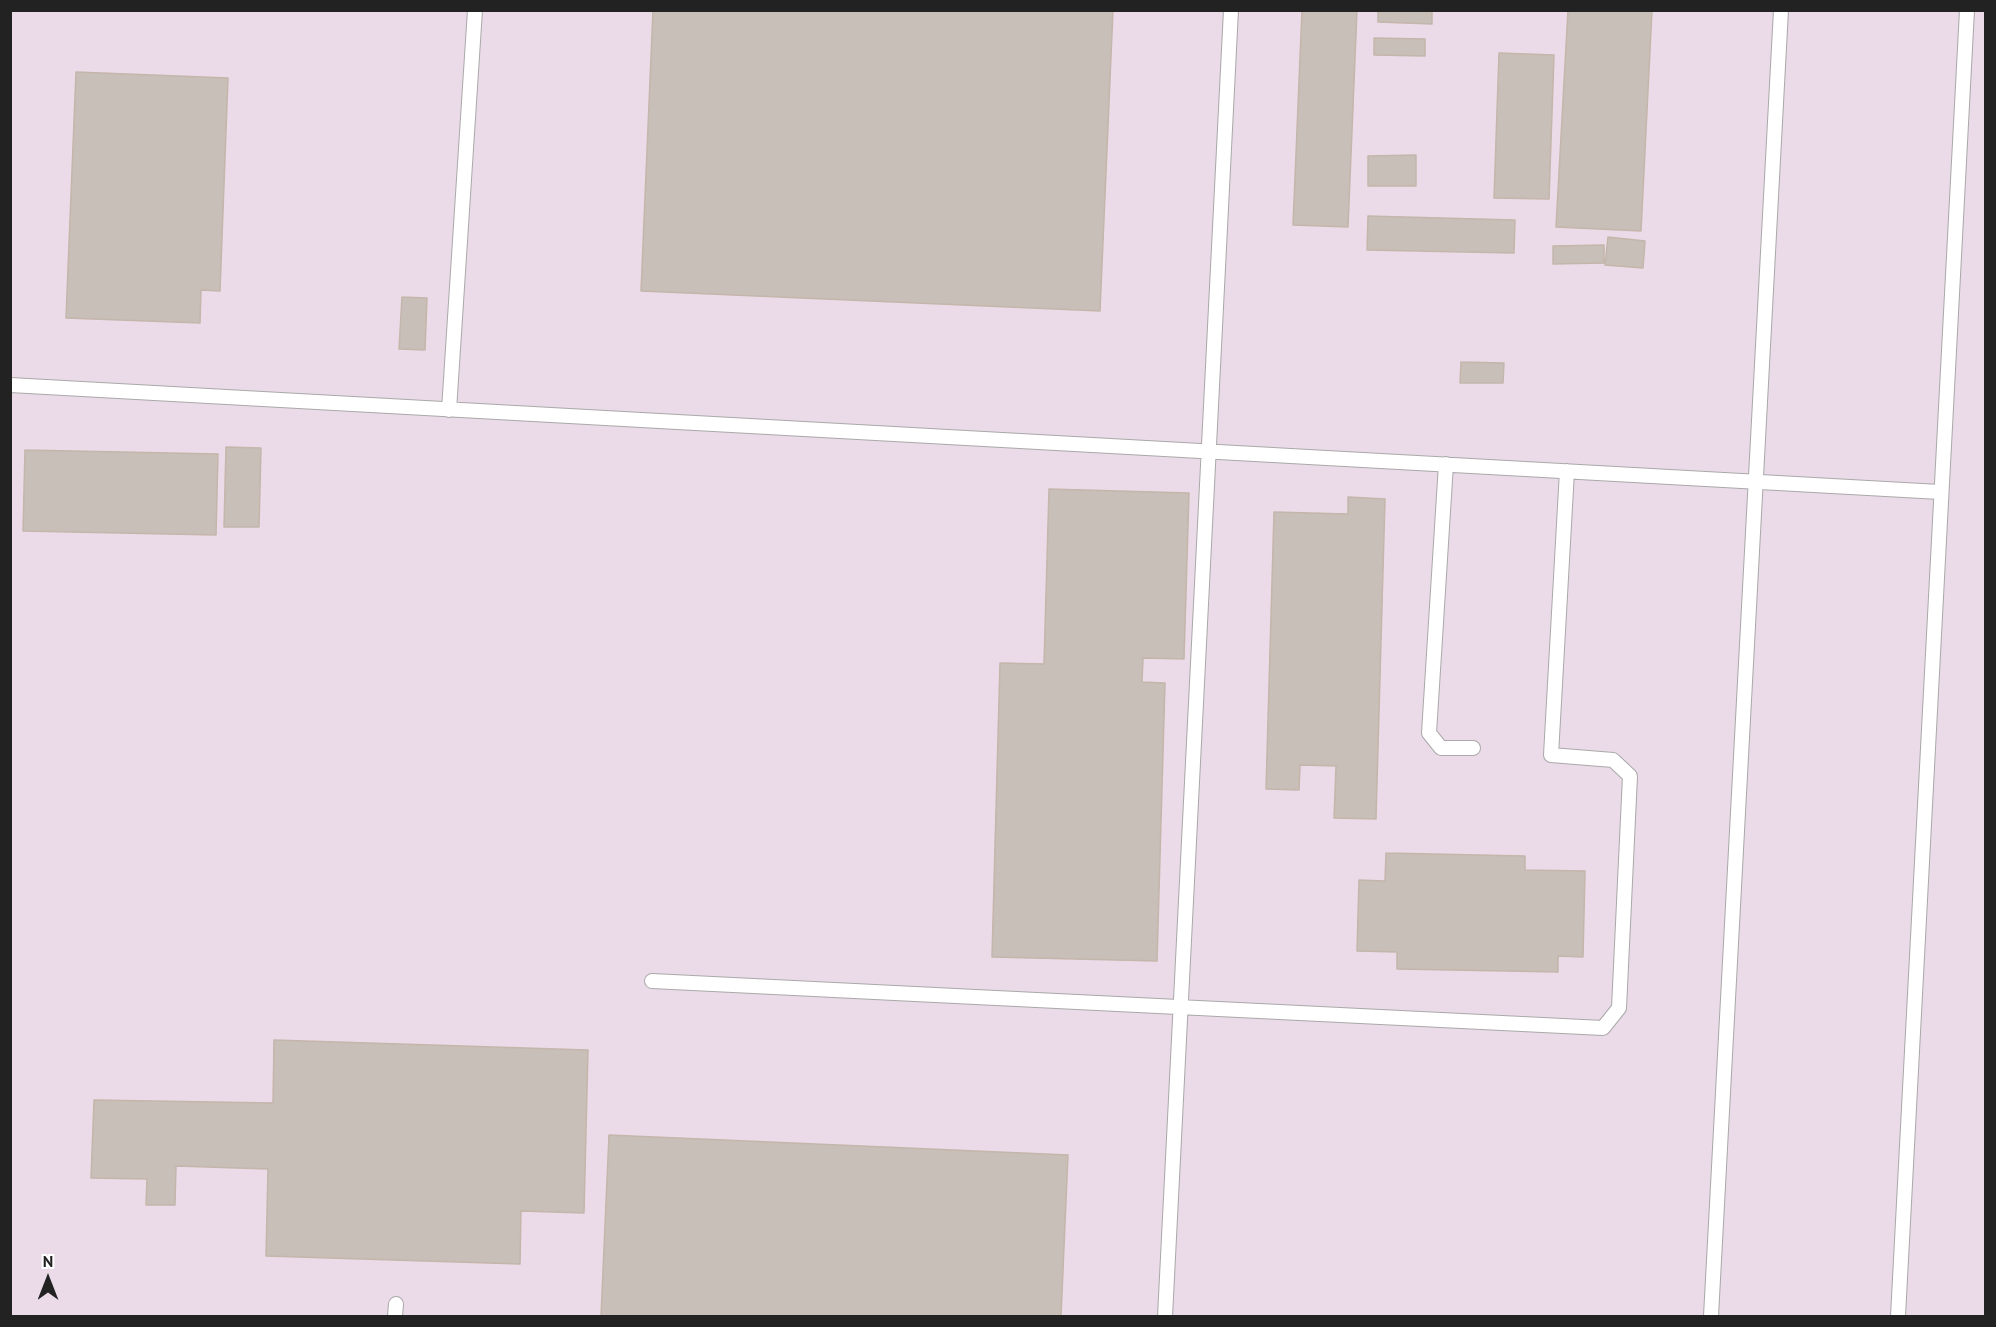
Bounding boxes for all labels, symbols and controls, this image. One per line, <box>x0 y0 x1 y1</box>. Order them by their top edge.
north arrow <box>18 1249 78 1309</box>
text: N <box>43 1251 53 1271</box>

